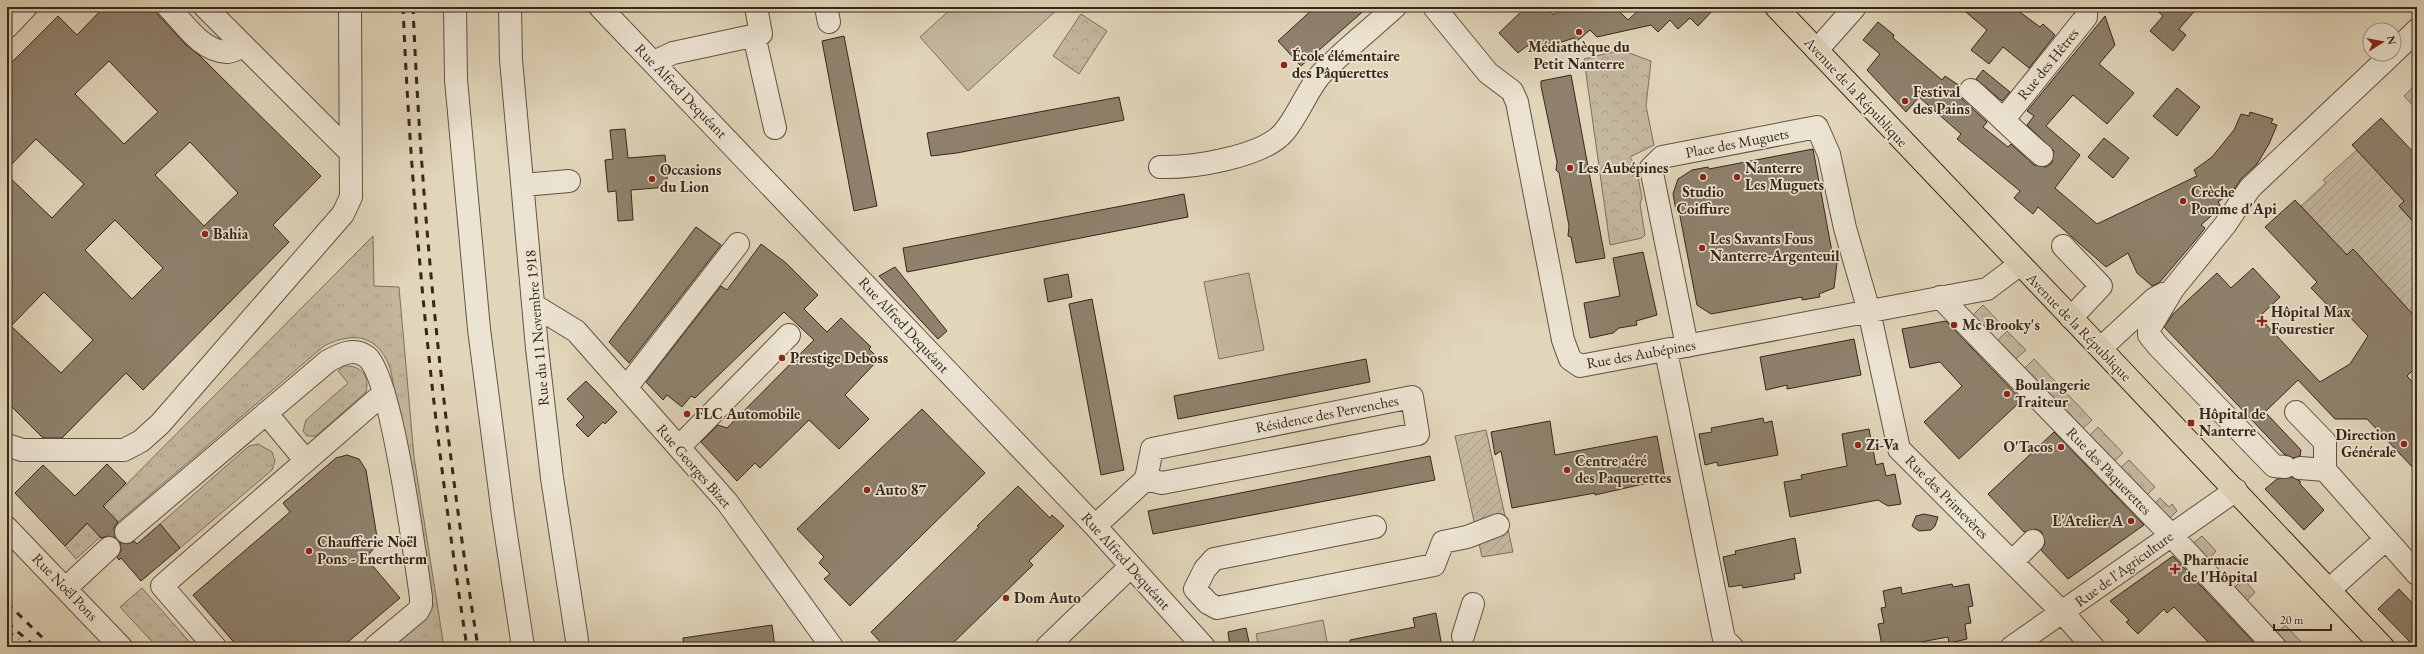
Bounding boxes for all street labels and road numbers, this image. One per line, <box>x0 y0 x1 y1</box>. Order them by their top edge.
street label: Rue des Hêtres <box>2013 24 2083 104</box>
street label: Avenue de la République <box>1800 32 1912 151</box>
street label: Rue Alfred Dequéant <box>631 39 732 142</box>
street label: Place des Muguets <box>1684 123 1790 162</box>
street label: Rue du 11 Novembre 1918 <box>520 249 553 407</box>
street label: Avenue de la République <box>2022 268 2136 385</box>
street label: Rue Alfred Dequéant <box>855 273 954 377</box>
street label: Rue des Aubépines <box>1585 335 1697 372</box>
street label: Résidence des Pervenches <box>1254 390 1400 437</box>
street label: Rue Georges Bizet <box>653 420 736 512</box>
street label: Rue des Pâquerettes <box>2063 423 2156 519</box>
street label: Rue des Primevères <box>1901 451 1993 543</box>
street label: Rue Alfred Dequéant <box>1078 508 1175 614</box>
street label: Rue de l'Agriculture <box>2071 526 2177 611</box>
street label: Rue Noël Pons <box>28 549 102 625</box>

